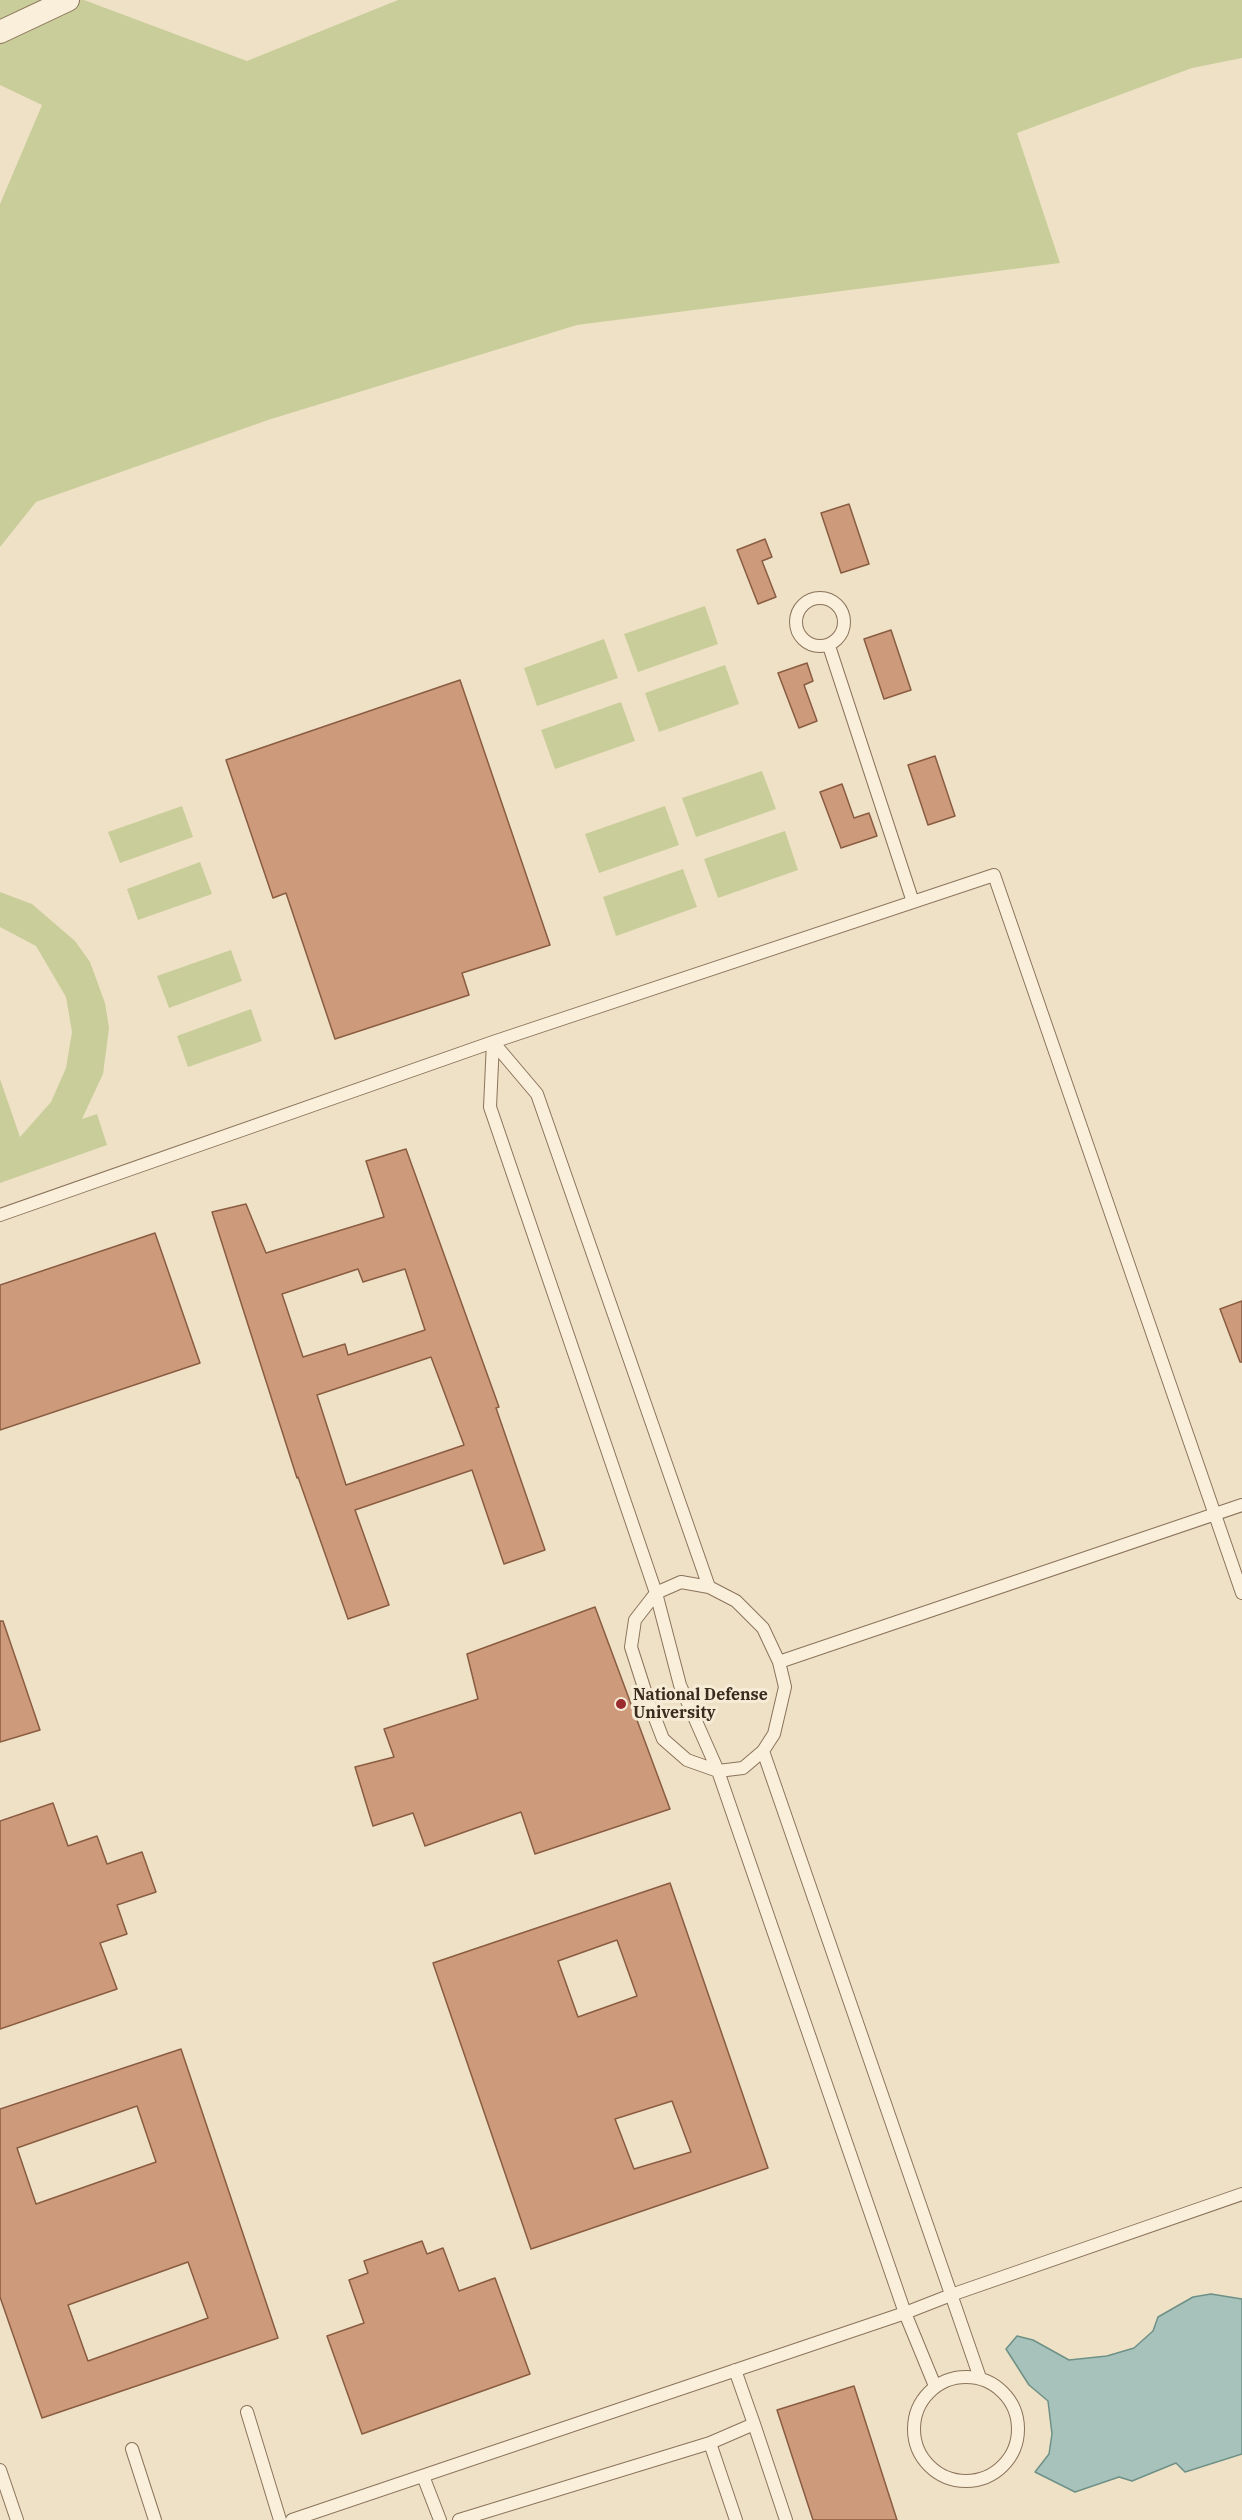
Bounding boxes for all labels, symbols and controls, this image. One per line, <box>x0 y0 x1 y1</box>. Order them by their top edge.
place label: National Defense University <box>633 1685 768 1723</box>
marker: National Defense University <box>614 1697 628 1711</box>

